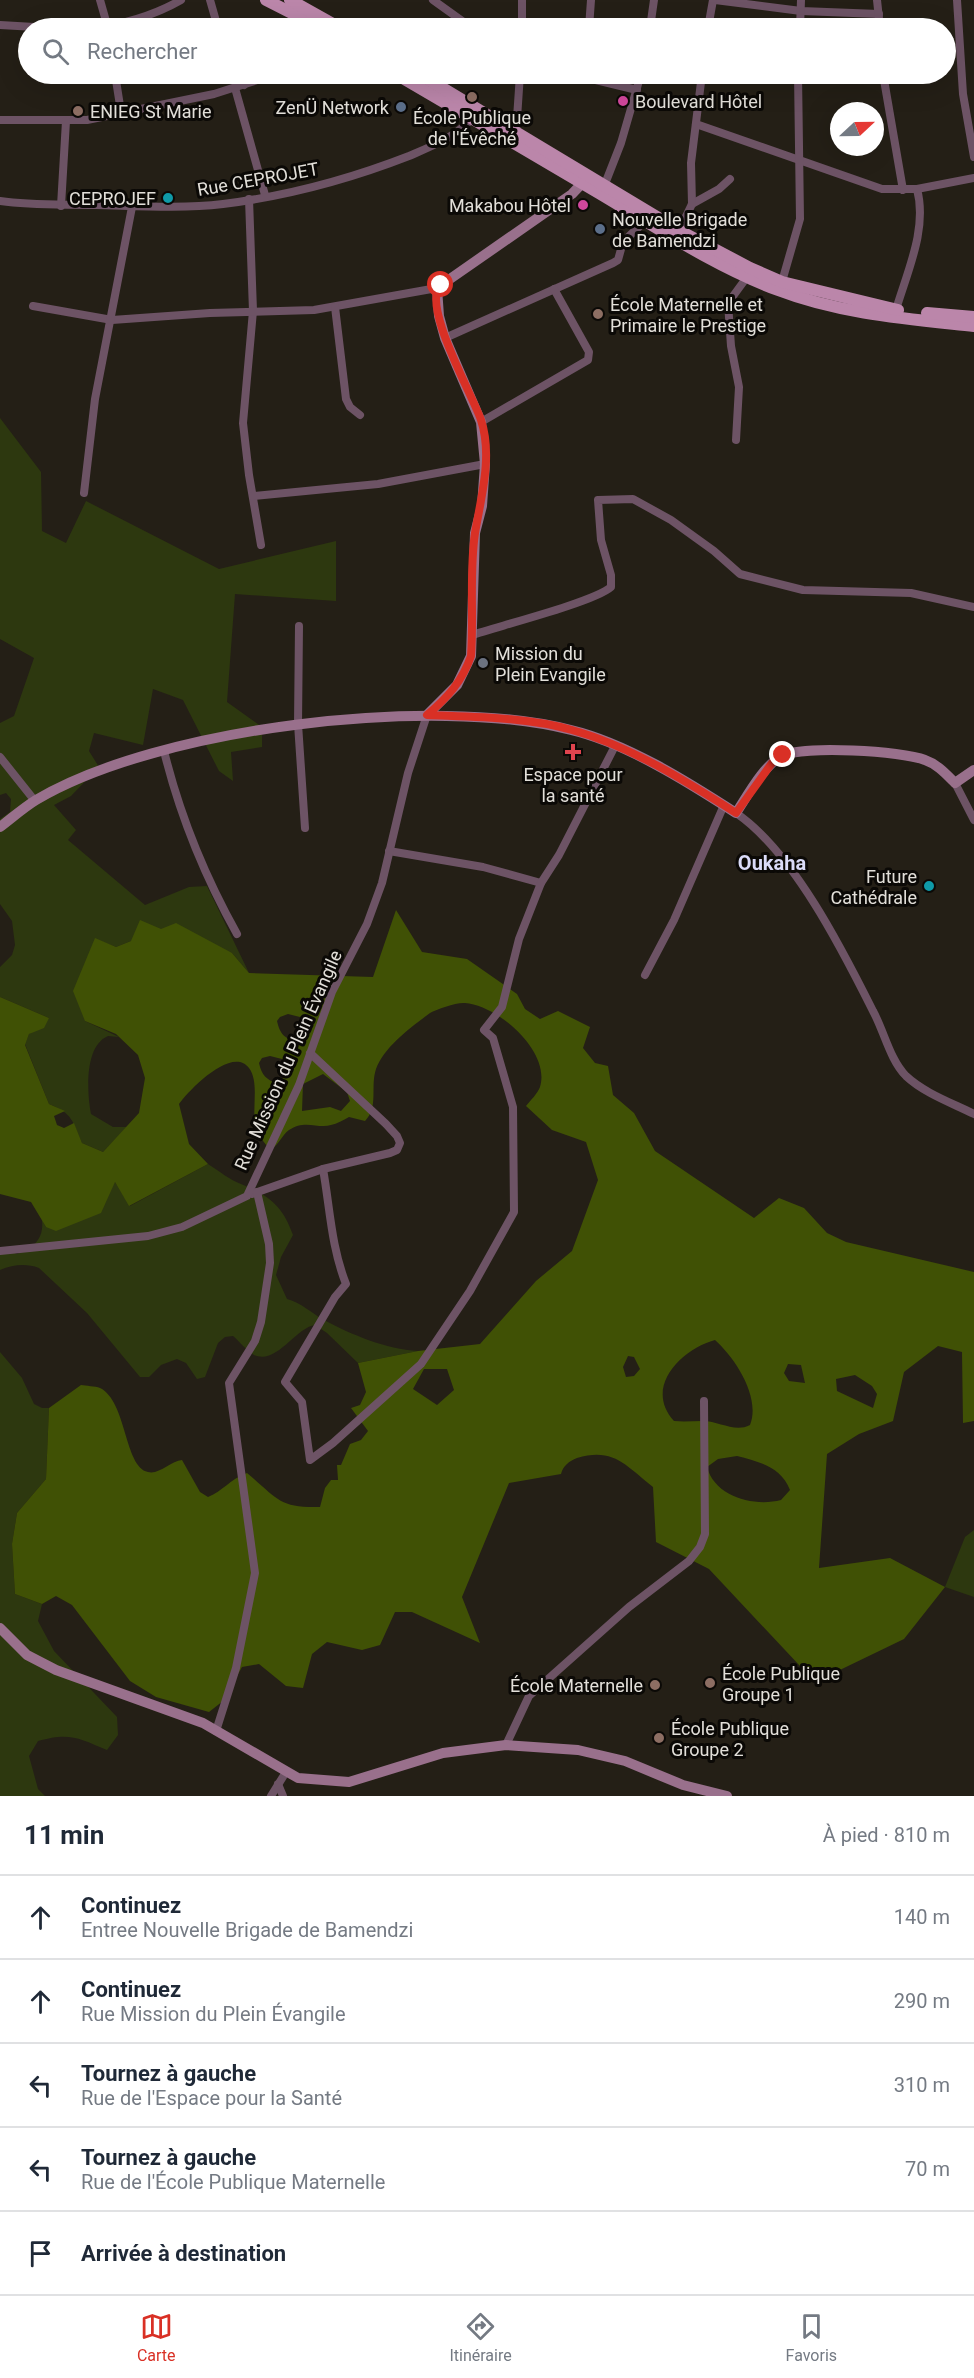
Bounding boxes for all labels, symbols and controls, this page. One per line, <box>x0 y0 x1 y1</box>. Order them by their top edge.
search box <box>18 18 956 84</box>
icon: search <box>39 35 72 68</box>
text: Rechercher <box>87 39 198 64</box>
marker: École Publique de l'Évêché <box>465 90 479 104</box>
place label: Boulevard Hôtel <box>635 91 762 112</box>
marker: Boulevard Hôtel <box>616 94 630 108</box>
place label: ZenÜ Network <box>275 97 390 118</box>
marker: ZenÜ Network <box>394 100 408 114</box>
place label: ENIEG St Marie <box>90 101 212 122</box>
north arrow <box>830 102 884 156</box>
marker: ENIEG St Marie <box>71 104 85 118</box>
place label: École Publique de l'Évêché <box>413 107 531 149</box>
street label: Rue CEPROJET <box>196 158 321 200</box>
place label: CEPROJEF <box>69 188 156 209</box>
marker: CEPROJEF <box>161 191 175 205</box>
place label: Makabou Hôtel <box>449 195 571 216</box>
marker: Makabou Hôtel <box>576 198 590 212</box>
place label: Nouvelle Brigade de Bamendzi <box>612 209 747 251</box>
marker: Nouvelle Brigade de Bamendzi <box>593 222 607 236</box>
route start <box>427 271 453 297</box>
place label: École Maternelle et Primaire le Prestige <box>610 294 766 336</box>
marker: École Maternelle et Primaire le Prestige <box>591 307 605 321</box>
place label: Mission du Plein Evangile <box>495 643 606 685</box>
marker: Mission du Plein Evangile <box>476 656 490 670</box>
route end <box>769 741 795 767</box>
marker: Espace pour la santé <box>564 743 582 761</box>
place label: Espace pour la santé <box>523 764 623 806</box>
district label: Oukaha <box>738 851 806 875</box>
place label: Future Cathédrale <box>831 866 917 908</box>
marker: Future Cathédrale <box>922 879 936 893</box>
street label: Rue Mission du Plein Évangile <box>230 947 346 1173</box>
place label: École Publique Groupe 1 <box>722 1663 840 1705</box>
place label: École Maternelle <box>510 1675 643 1696</box>
marker: École Publique Groupe 1 <box>703 1676 717 1690</box>
marker: École Maternelle <box>648 1678 662 1692</box>
place label: École Publique Groupe 2 <box>671 1718 789 1760</box>
marker: École Publique Groupe 2 <box>652 1731 666 1745</box>
text: 11 min <box>24 1820 104 1850</box>
text: À pied · 810 m <box>823 1823 950 1847</box>
text: Continuez <box>81 1893 181 1918</box>
icon: ahead <box>24 1901 57 1934</box>
text: 140 m <box>894 1905 950 1929</box>
text: Entree Nouvelle Brigade de Bamendzi <box>81 1918 413 1942</box>
text: Continuez <box>81 1977 181 2002</box>
icon: ahead <box>24 1985 57 2018</box>
text: 290 m <box>894 1989 950 2013</box>
text: Rue Mission du Plein Évangile <box>81 2002 346 2026</box>
text: Tournez à gauche <box>81 2061 256 2086</box>
icon: left <box>24 2069 57 2102</box>
text: 310 m <box>894 2073 950 2097</box>
text: Rue de l'Espace pour la Santé <box>81 2086 342 2110</box>
text: Tournez à gauche <box>81 2145 256 2170</box>
icon: left <box>24 2153 57 2186</box>
text: 70 m <box>905 2157 950 2181</box>
text: Rue de l'École Publique Maternelle <box>81 2170 385 2194</box>
icon: arrive <box>24 2237 57 2270</box>
text: Arrivée à destination <box>81 2241 286 2266</box>
tab: Carte <box>137 2310 176 2365</box>
tab: Itinéraire <box>449 2310 512 2365</box>
tab: Favoris <box>786 2310 837 2365</box>

